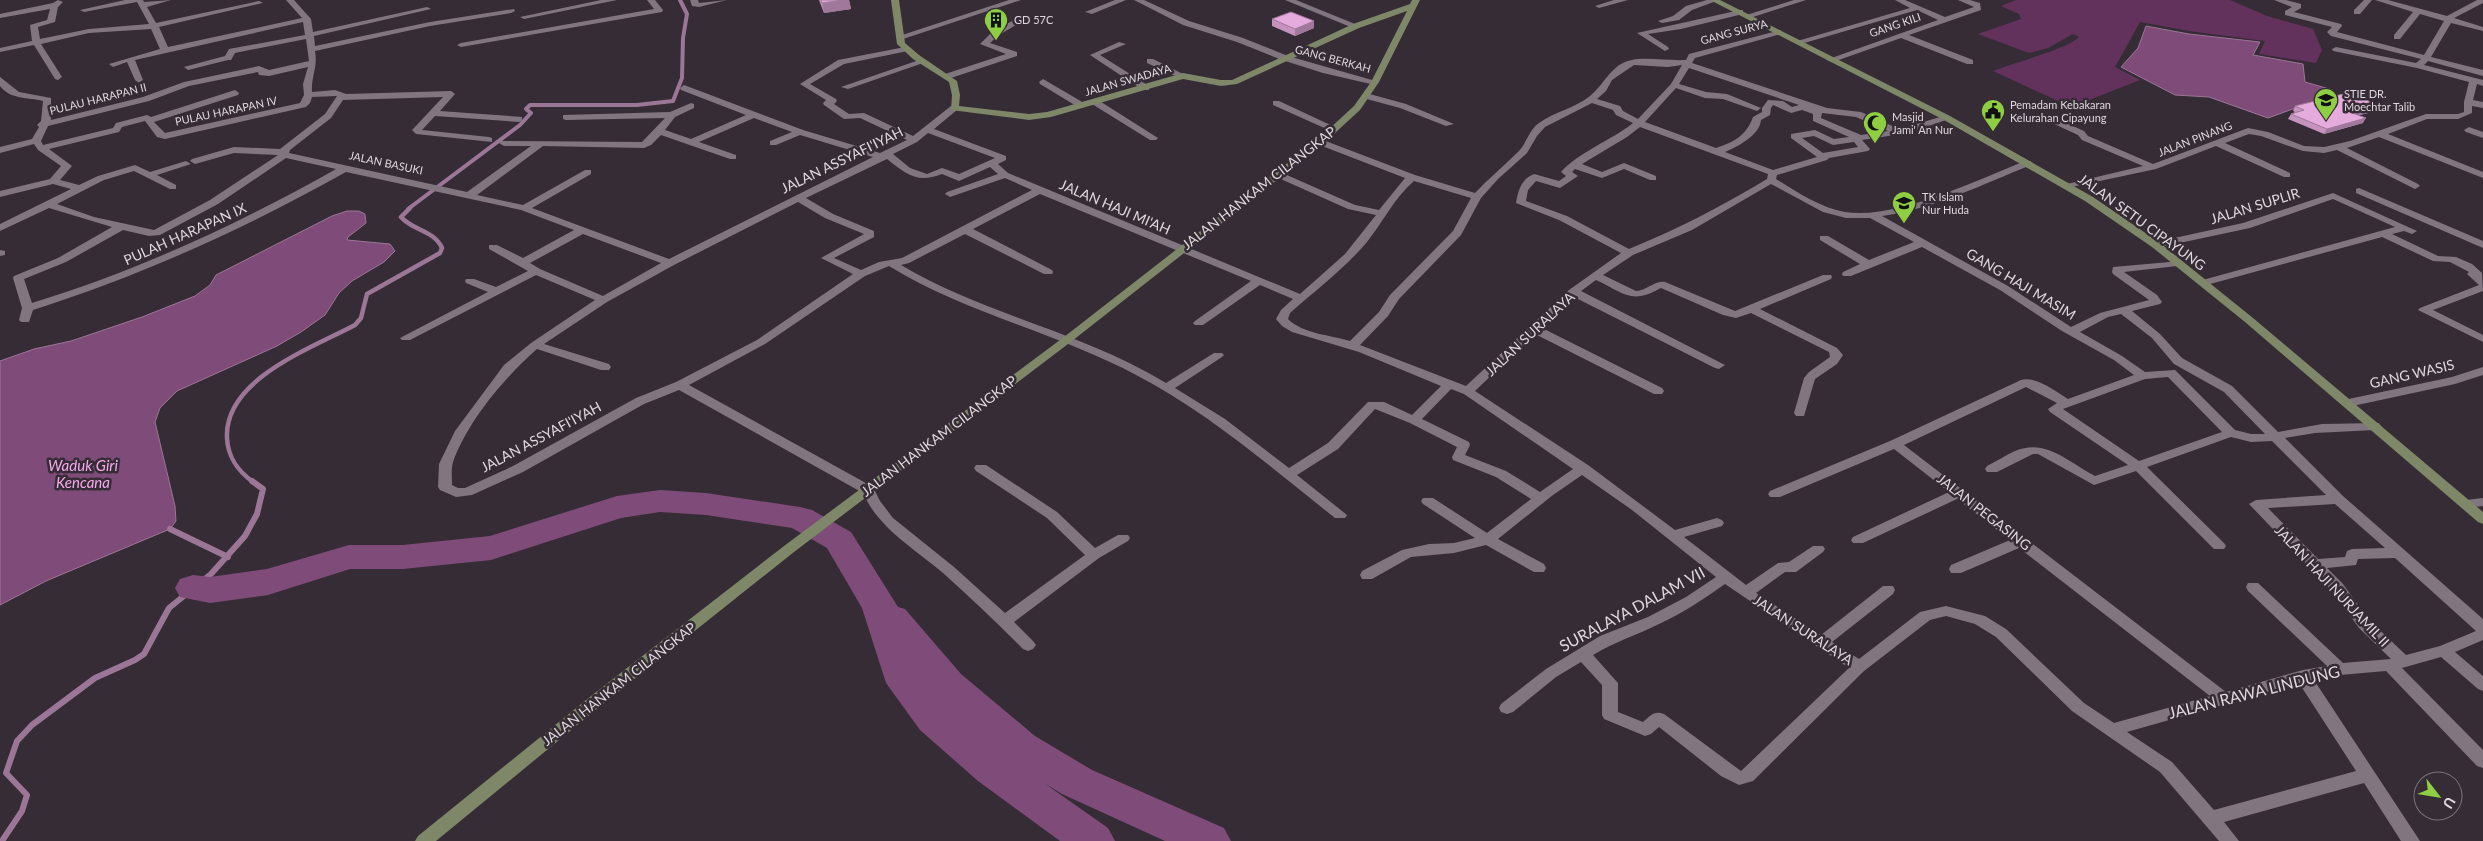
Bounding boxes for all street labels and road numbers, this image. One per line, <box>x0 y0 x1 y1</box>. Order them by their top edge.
street label: GANG KILI <box>1867 10 1922 39</box>
street label: GANG SURYA <box>1699 16 1769 47</box>
street label: GANG BERKAH <box>1294 42 1373 75</box>
street label: JALAN SWADAYA <box>1083 61 1173 98</box>
street label: PULAU HARAPAN II <box>48 80 148 117</box>
street label: PULAU HARAPAN IV <box>174 93 279 128</box>
street label: JALAN PINANG <box>2156 118 2234 159</box>
street label: JALAN HANKAM CILANGKAP <box>1178 122 1339 253</box>
street label: JALAN ASSYAFI'IYAH <box>778 123 906 197</box>
street label: JALAN BASUKI <box>348 148 424 177</box>
street label: JALAN SETU CIPAYUNG <box>2075 170 2209 274</box>
street label: JALAN HAJI MI'AH <box>1057 175 1173 238</box>
street label: JALAN SUPLIR <box>2208 184 2302 227</box>
street label: PULAH HARAPAN IX <box>121 199 249 268</box>
street label: GANG HAJI MASIM <box>1963 244 2079 323</box>
street label: JALAN SURALAYA <box>1482 288 1578 379</box>
street label: GANG WASIS <box>2368 356 2456 392</box>
street label: JALAN HANKAM CILANGKAP <box>858 372 1020 500</box>
street label: JALAN ASSYAFI'IYAH <box>478 398 604 476</box>
street label: JALAN PEGASING <box>1934 470 2035 554</box>
street label: JALAN HAJI NURJAMIL II <box>2272 521 2393 650</box>
street label: SURALAYA DALAM VII <box>1556 562 1708 655</box>
street label: JALAN SURALAYA <box>1750 591 1857 668</box>
street label: JALAN HANKAM CILANGKAP <box>538 618 699 749</box>
street label: JALAN RAWA LINDUNG <box>2166 661 2342 722</box>

